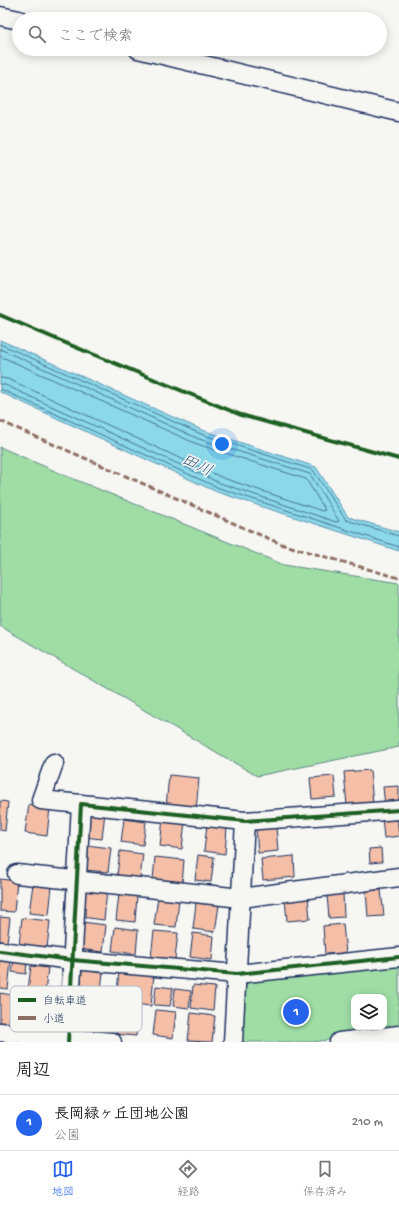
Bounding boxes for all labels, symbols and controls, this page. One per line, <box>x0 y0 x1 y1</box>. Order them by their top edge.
search box <box>12 12 387 56</box>
icon: search <box>26 23 48 45</box>
text: ここで検索 <box>58 28 133 46</box>
your location <box>212 434 232 454</box>
water label: 田川 <box>177 451 215 483</box>
legend <box>10 986 142 1032</box>
map controls <box>351 994 387 1030</box>
button: layers <box>351 994 387 1030</box>
text: 自転車道 <box>43 995 87 1008</box>
pin: 1 <box>283 997 309 1027</box>
text: 小道 <box>43 1013 65 1026</box>
text: 周辺 <box>16 1062 50 1082</box>
text: 長岡緑ヶ丘団地公園 <box>54 1106 189 1124</box>
text: 1 <box>26 1115 32 1130</box>
text: 210 m <box>352 1115 383 1130</box>
text: 公園 <box>54 1129 80 1144</box>
tab: 地図 <box>52 1158 74 1199</box>
tab: 経路 <box>177 1158 199 1199</box>
tab: 保存済み <box>303 1158 347 1199</box>

